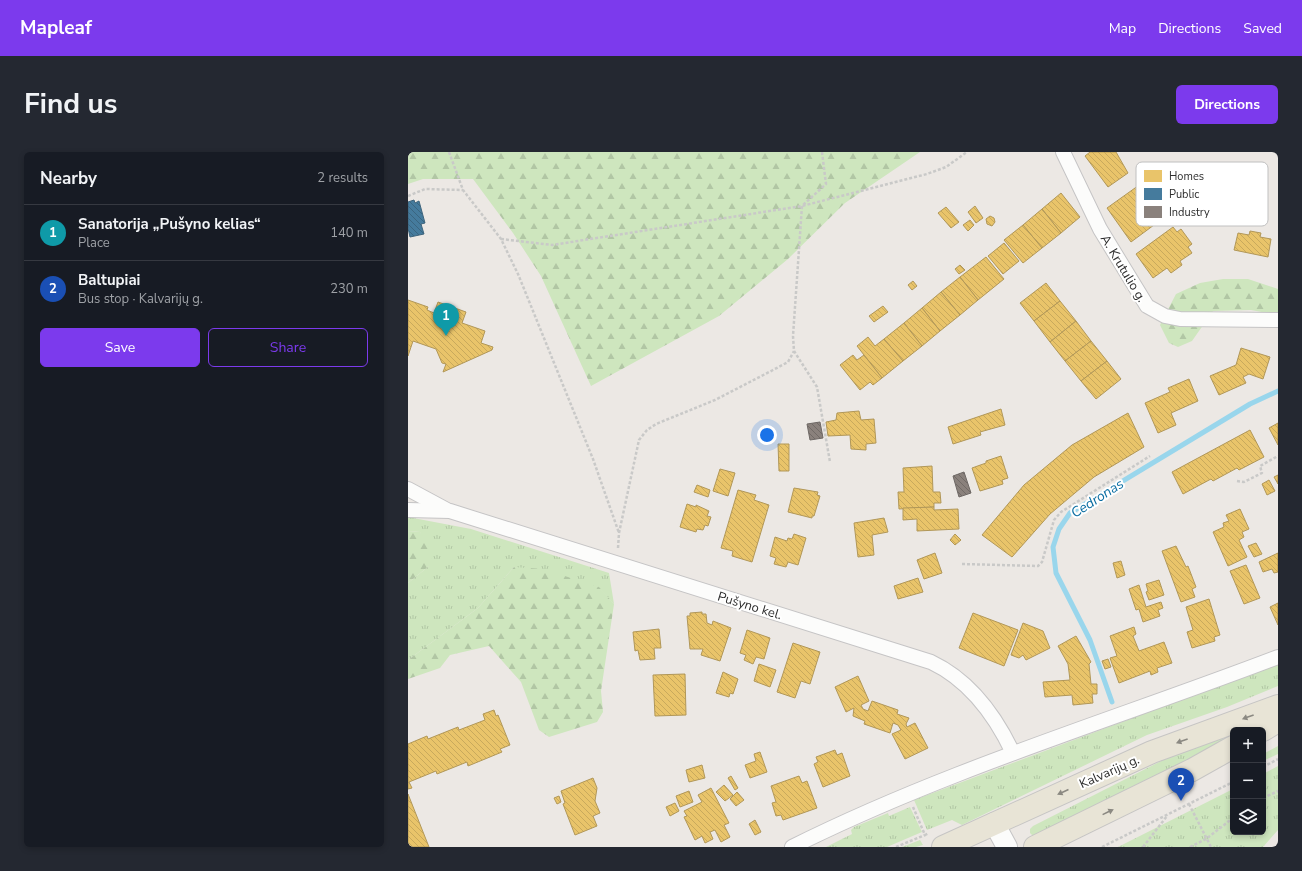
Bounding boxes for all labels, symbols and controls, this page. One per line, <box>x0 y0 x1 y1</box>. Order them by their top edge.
text: Mapleaf <box>20 15 92 41</box>
text: Map <box>1109 19 1136 38</box>
text: Directions <box>1158 19 1221 38</box>
text: Saved <box>1243 19 1282 38</box>
text: Find us <box>24 85 118 123</box>
button: Directions <box>1176 85 1278 124</box>
legend <box>1136 162 1268 226</box>
text: Nearby <box>40 167 97 190</box>
text: 2 results <box>317 169 368 187</box>
text: Homes <box>1169 169 1204 184</box>
text: Public <box>1169 187 1199 202</box>
text: Industry <box>1169 205 1210 220</box>
text: Sanatorija „Pušyno kelias“ <box>78 214 261 234</box>
text: 1 <box>49 224 57 242</box>
text: 140 m <box>330 224 368 242</box>
street label: A. Krutulio g. <box>1096 231 1150 306</box>
text: Place <box>78 234 110 252</box>
text: Baltupiai <box>78 270 140 290</box>
text: 2 <box>49 280 57 298</box>
text: 230 m <box>330 280 368 298</box>
text: Bus stop · Kalvarijų g. <box>78 290 203 308</box>
pin: 1 <box>433 303 459 336</box>
button: Save <box>40 328 200 367</box>
button: Share <box>208 328 368 367</box>
your location <box>757 425 777 445</box>
water label: Cedronas <box>1067 474 1128 523</box>
street label: Pušyno kel. <box>715 588 784 624</box>
one-way arrow <box>1242 714 1254 720</box>
map controls <box>1230 727 1266 835</box>
button: + <box>1230 727 1266 763</box>
one-way arrow <box>1176 738 1188 744</box>
street label: Kalvarijų g. <box>1076 751 1142 793</box>
button: − <box>1230 763 1266 799</box>
pin: 2 <box>1168 768 1194 801</box>
one-way arrow <box>1057 789 1068 795</box>
button: layers <box>1230 799 1266 835</box>
one-way arrow <box>1102 808 1114 815</box>

